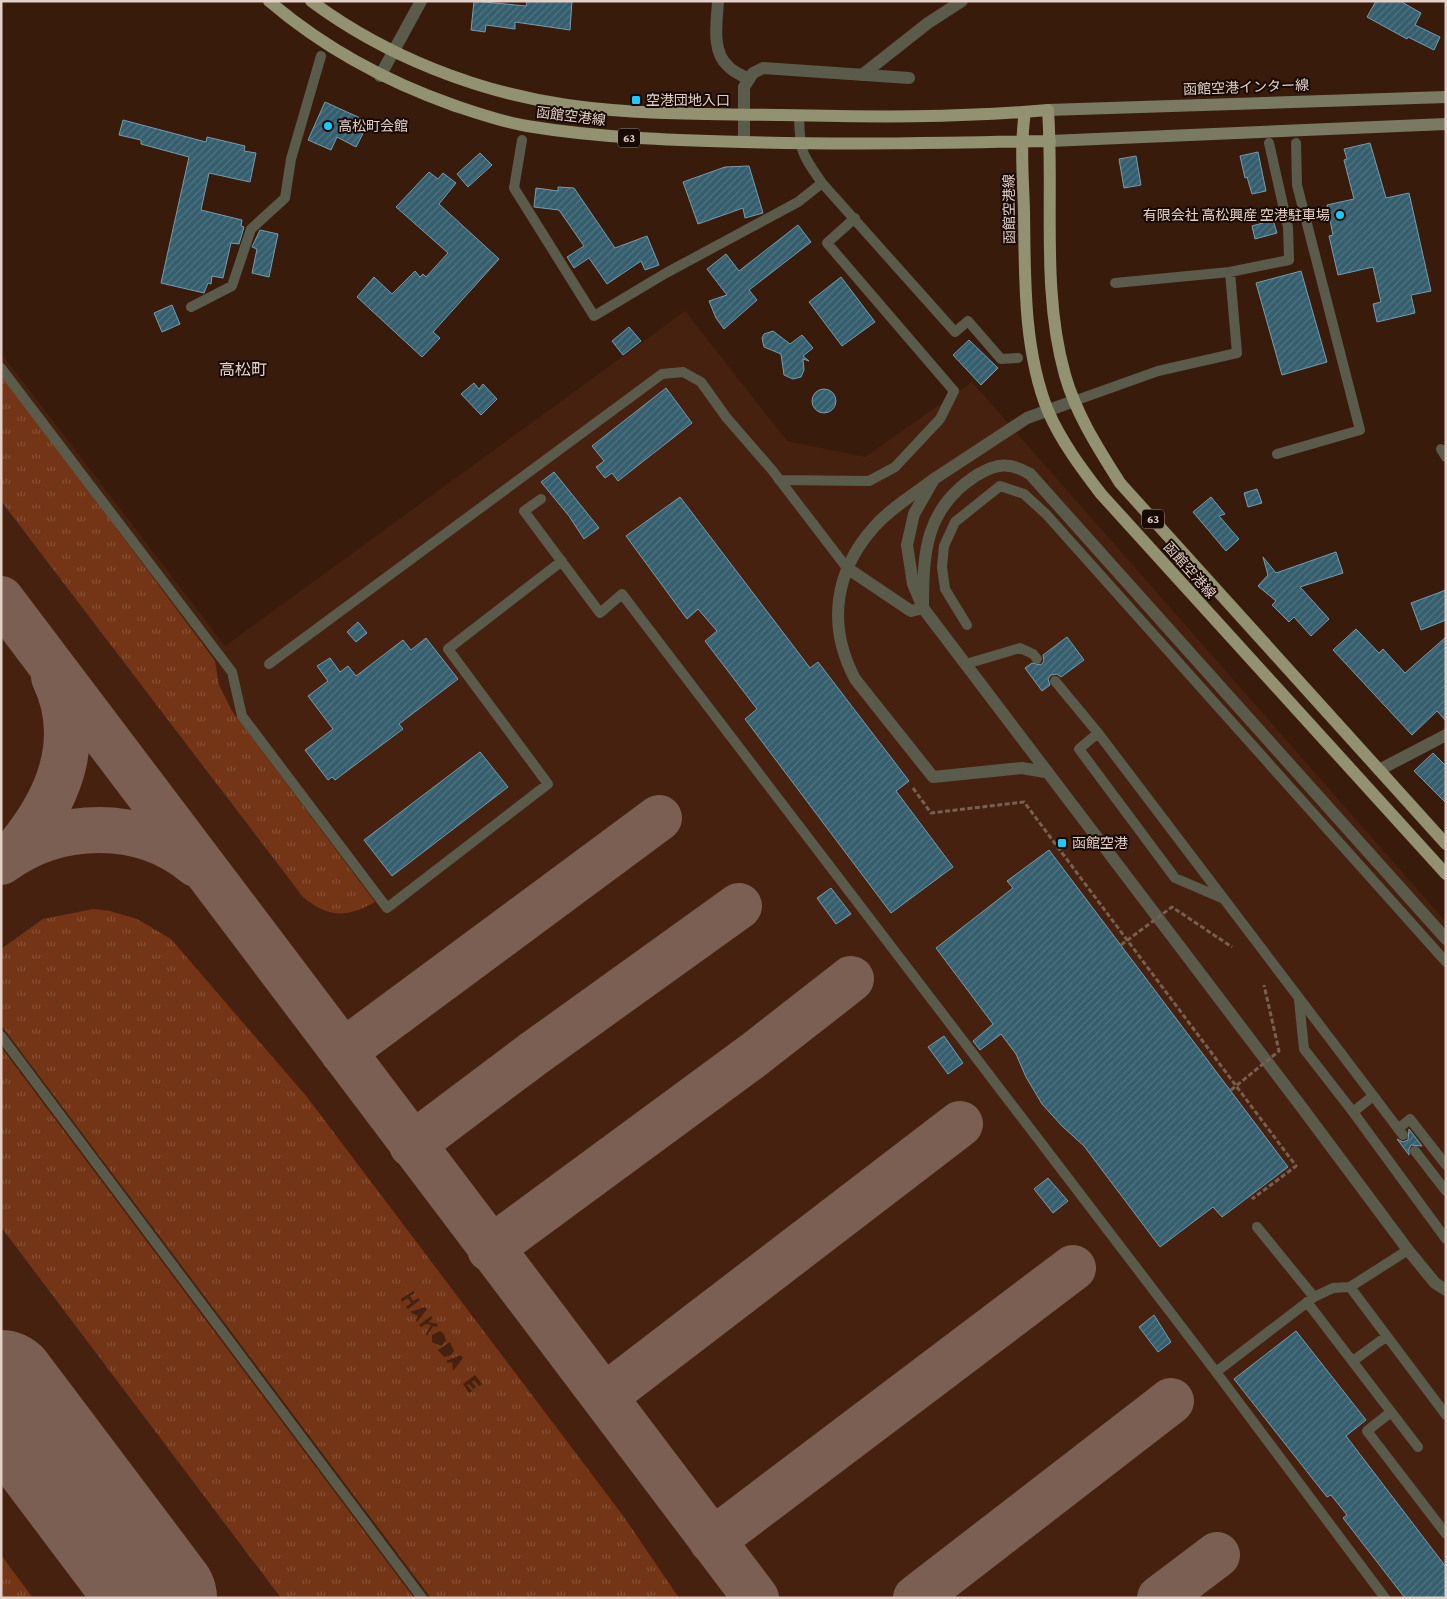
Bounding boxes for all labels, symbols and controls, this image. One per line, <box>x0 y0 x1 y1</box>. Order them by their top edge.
street label: 函館空港インター線 <box>1183 77 1309 97</box>
place label: 空港団地入口 <box>646 92 730 108</box>
marker: 空港団地入口 <box>630 94 642 106</box>
street label: 函館空港線 <box>535 104 607 128</box>
place label: 高松町会館 <box>338 118 408 134</box>
marker: 高松町会館 <box>322 120 334 132</box>
road number: 63 <box>618 128 640 148</box>
street label: 函館空港線 <box>1000 174 1018 244</box>
place label: 有限会社 高松興産 空港駐車場 <box>1143 207 1330 223</box>
marker: 有限会社 高松興産 空港駐車場 <box>1334 209 1346 221</box>
district label: 高松町 <box>219 361 267 378</box>
road number: 63 <box>1142 509 1164 528</box>
street label: 函館空港線 <box>1161 539 1219 601</box>
place label: 函館空港 <box>1072 835 1128 851</box>
marker: 函館空港 <box>1056 837 1068 849</box>

